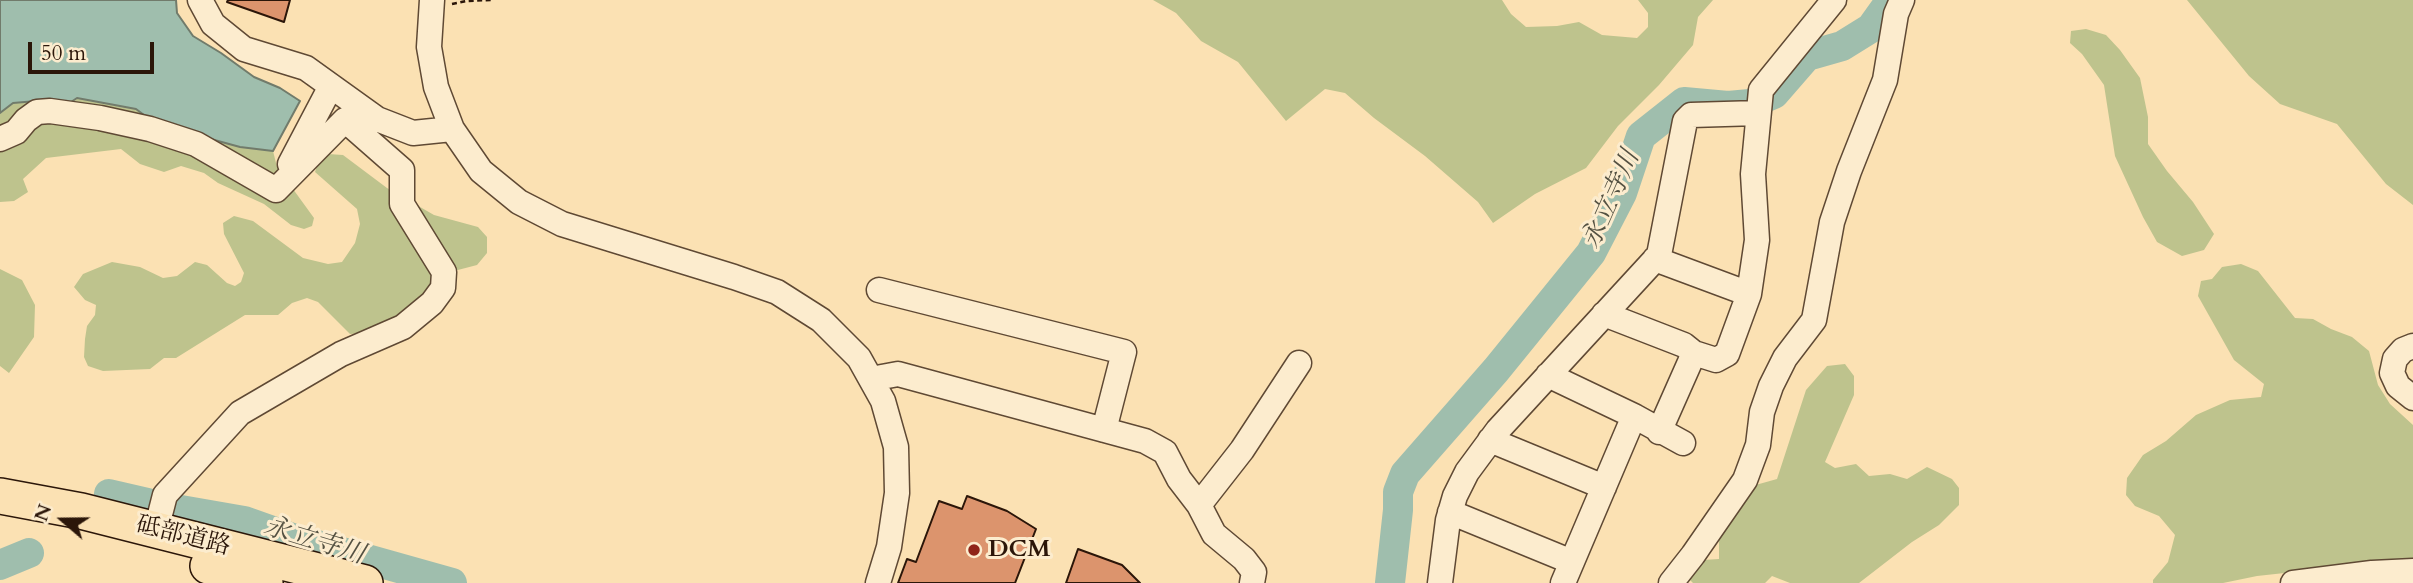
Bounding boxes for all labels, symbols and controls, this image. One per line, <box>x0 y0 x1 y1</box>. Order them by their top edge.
scale bar <box>32 28 158 72</box>
text: 50 m <box>41 39 86 68</box>
water label: 永立寺川 <box>1577 146 1647 254</box>
north arrow <box>28 485 98 555</box>
text: N <box>28 501 58 525</box>
street label: 砥部道路 <box>133 511 233 563</box>
water label: 永立寺川 <box>260 512 368 572</box>
place label: DCM <box>988 536 1050 564</box>
marker: DCM <box>966 542 982 558</box>

